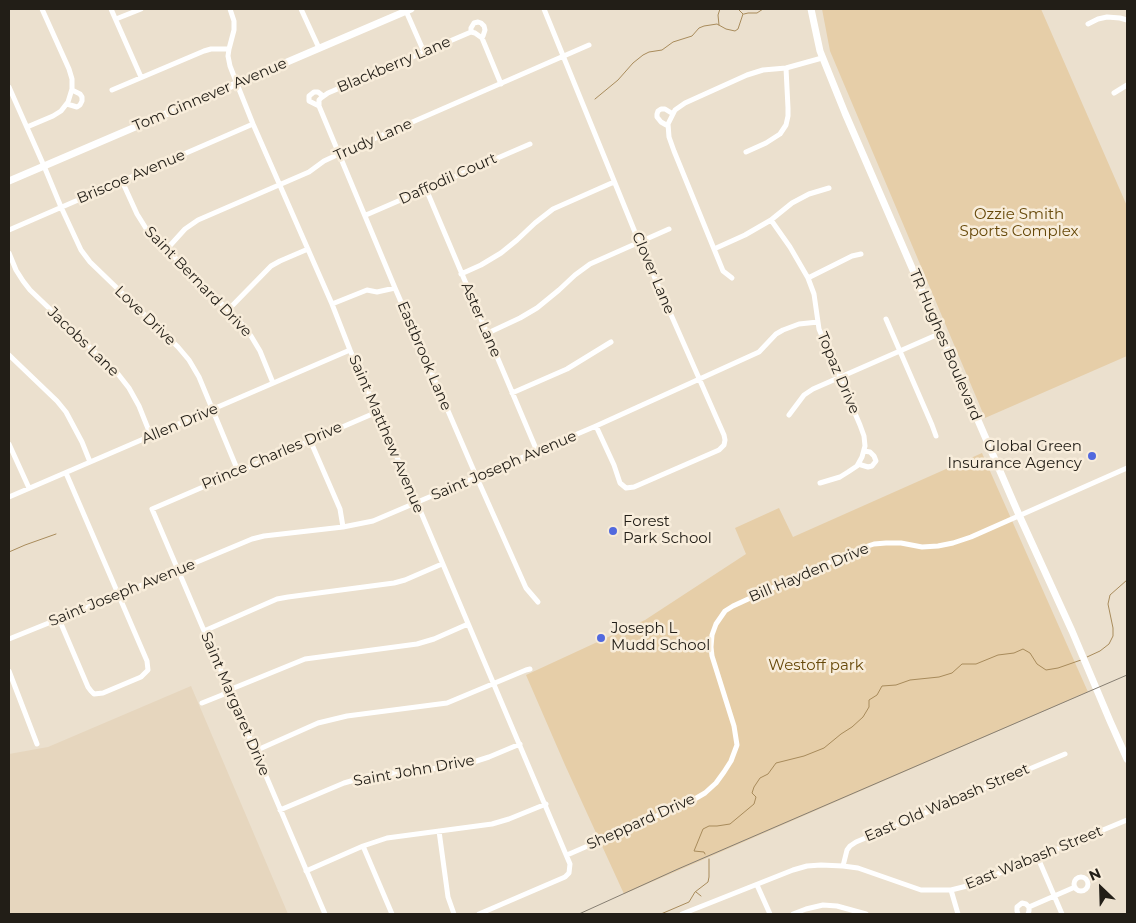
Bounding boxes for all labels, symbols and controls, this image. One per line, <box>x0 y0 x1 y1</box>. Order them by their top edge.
street label: Blackberry Lane <box>335 33 453 97</box>
street label: Tom Ginnever Avenue <box>130 54 290 136</box>
street label: Trudy Lane <box>331 115 415 165</box>
street label: Briscoe Avenue <box>74 146 188 208</box>
street label: Daffodil Court <box>396 149 500 209</box>
park label: Ozzie Smith Sports Complex <box>959 206 1079 241</box>
street label: Saint Bernard Drive <box>141 223 255 341</box>
street label: Clover Lane <box>628 229 678 317</box>
street label: TR Hughes Boulevard <box>905 267 985 423</box>
street label: Aster Lane <box>457 280 505 360</box>
street label: Love Drive <box>111 282 179 350</box>
street label: Eastbrook Lane <box>393 299 455 413</box>
street label: Jacobs Lane <box>44 303 122 381</box>
street label: Topaz Drive <box>813 329 863 417</box>
street label: Saint Matthew Avenue <box>344 352 428 516</box>
street label: Allen Drive <box>139 400 221 448</box>
street label: Prince Charles Drive <box>199 418 345 494</box>
street label: Saint Joseph Avenue <box>428 427 580 505</box>
place label: Global Green Insurance Agency <box>948 438 1082 473</box>
marker: Global Green Insurance Agency <box>1086 450 1098 462</box>
place label: Forest Park School <box>623 513 712 548</box>
marker: Forest Park School <box>607 525 619 537</box>
street label: Bill Hayden Drive <box>746 540 872 606</box>
street label: Saint Joseph Avenue <box>46 555 198 631</box>
place label: Joseph L Mudd School <box>611 620 710 655</box>
street label: Saint Margaret Drive <box>197 629 273 779</box>
marker: Joseph L Mudd School <box>595 632 607 644</box>
park label: Westoff park <box>768 657 864 675</box>
street label: Saint John Drive <box>352 751 476 791</box>
street label: East Old Wabash Street <box>862 760 1032 846</box>
street label: Sheppard Drive <box>584 790 698 854</box>
street label: East Wabash Street <box>963 822 1105 894</box>
north arrow <box>1076 863 1126 913</box>
text: N <box>1086 864 1104 885</box>

